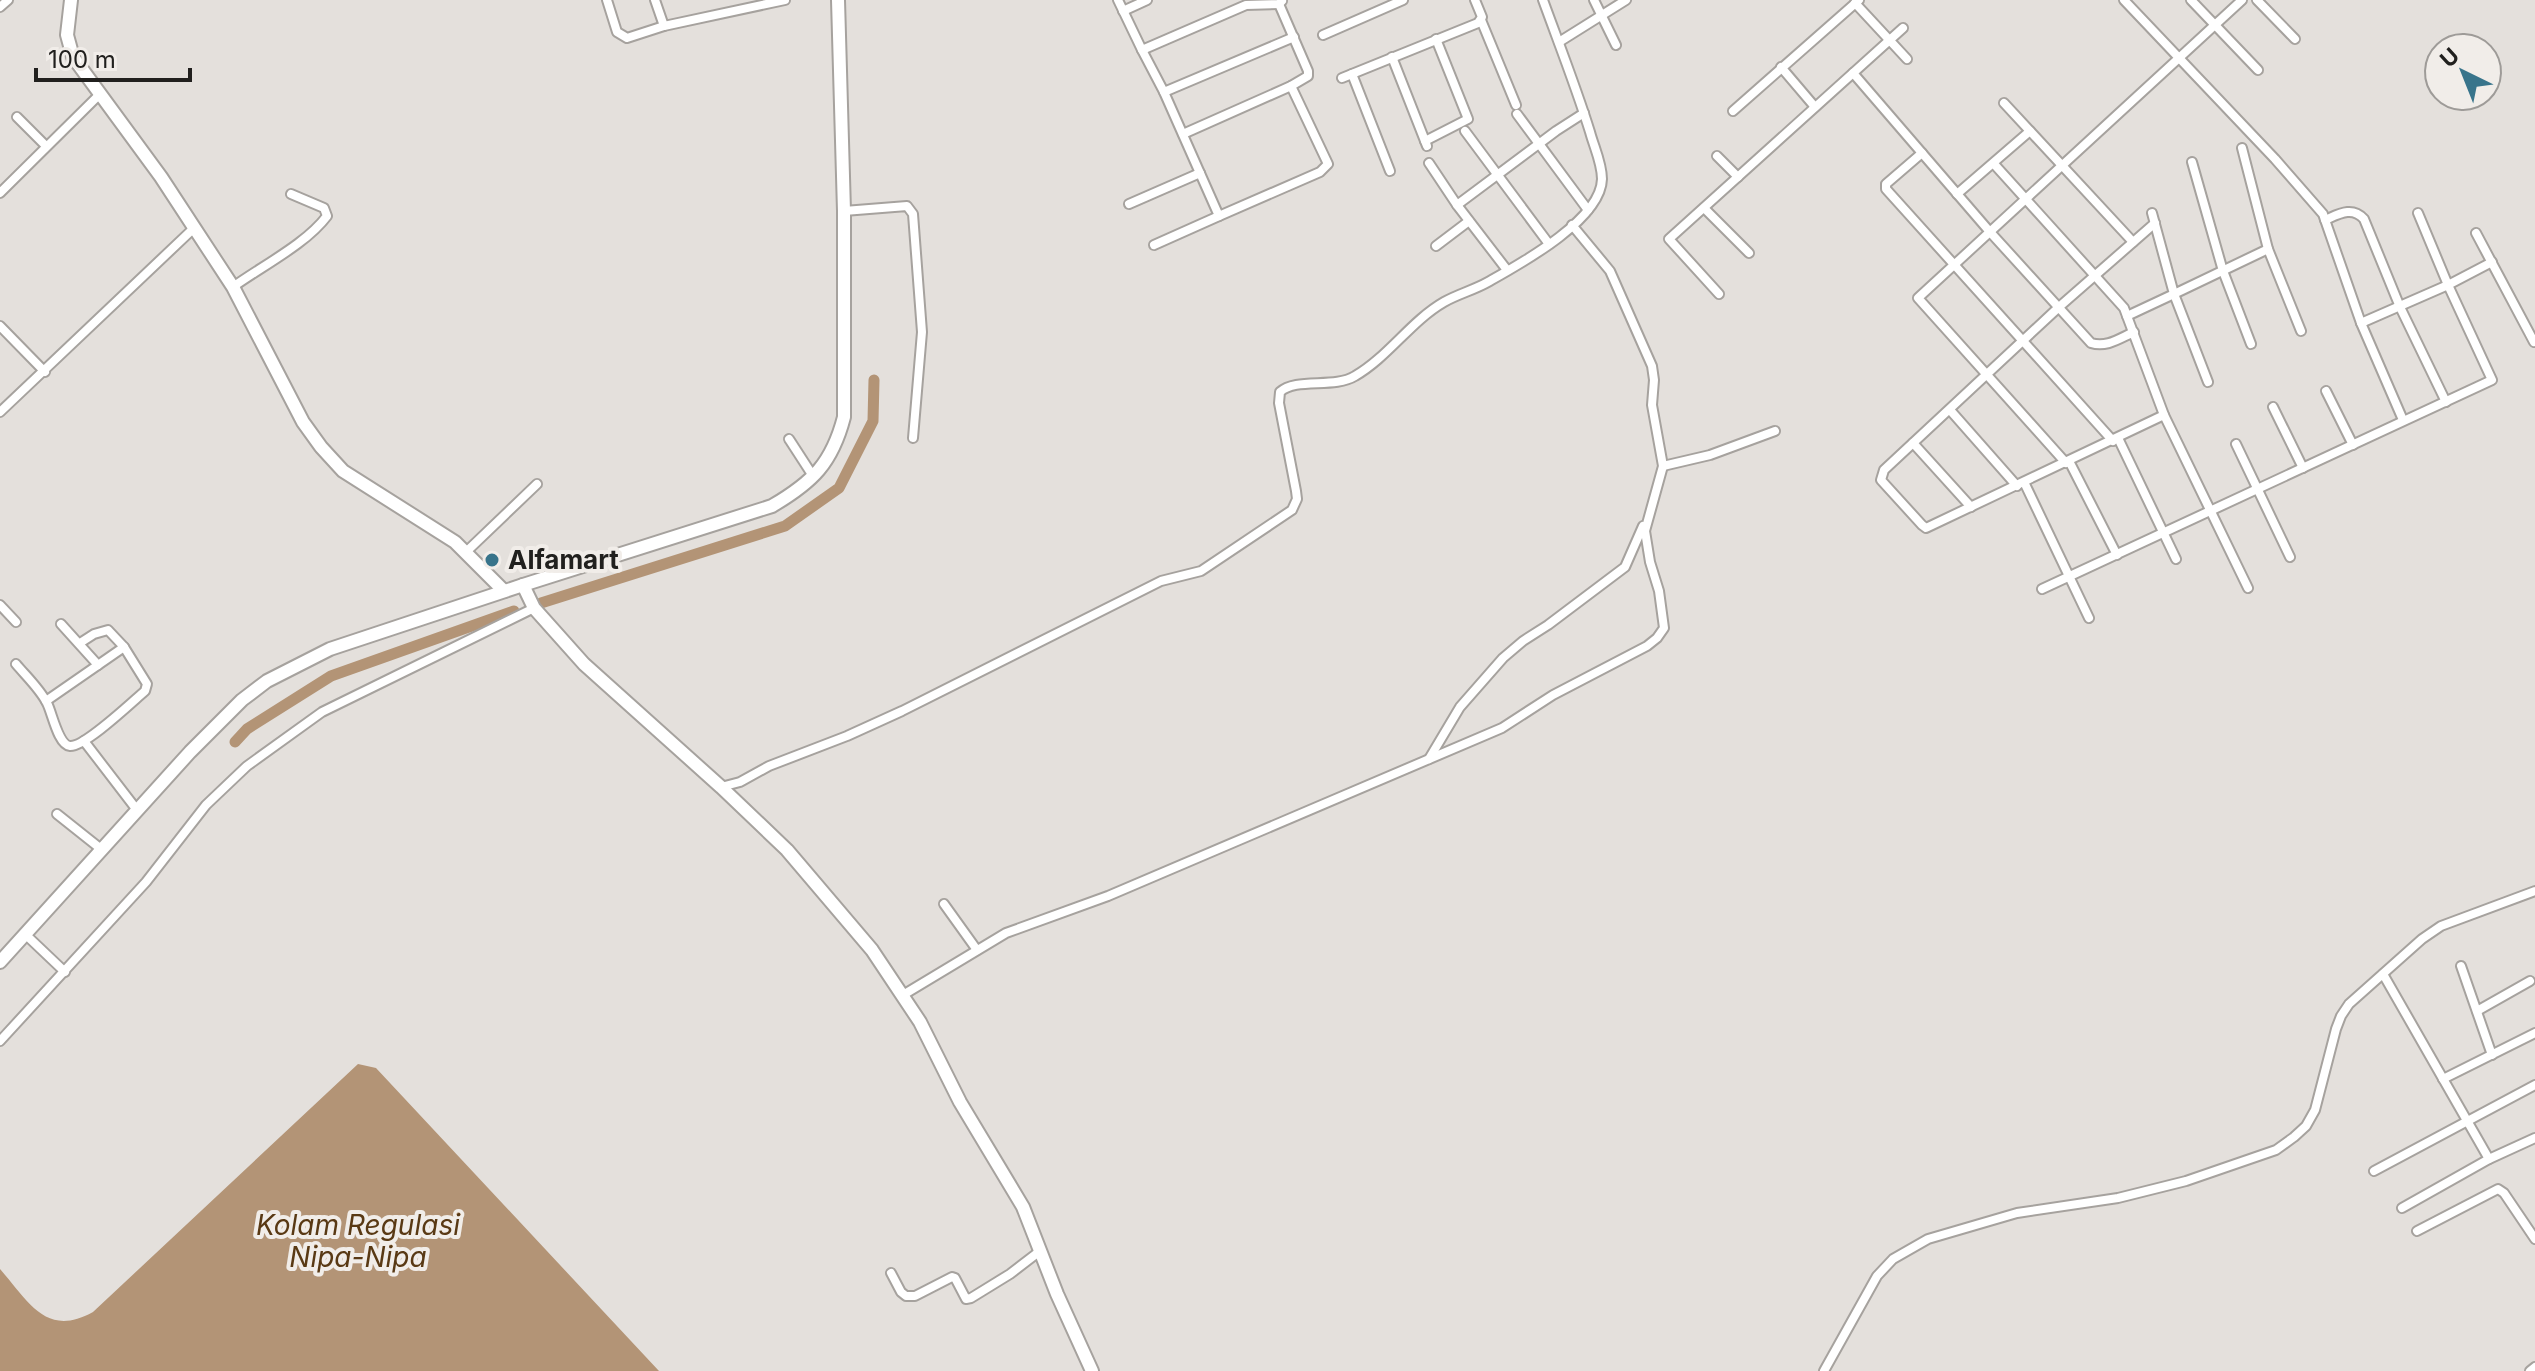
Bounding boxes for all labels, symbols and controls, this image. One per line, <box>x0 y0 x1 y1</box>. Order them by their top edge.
scale bar <box>36 32 190 82</box>
north arrow <box>2423 32 2503 112</box>
text: U <box>2435 42 2464 72</box>
text: 100 m <box>48 45 116 74</box>
place label: Alfamart <box>508 544 619 575</box>
marker: Alfamart <box>483 551 501 569</box>
water label: Kolam Regulasi Nipa-Nipa <box>256 1208 461 1274</box>

